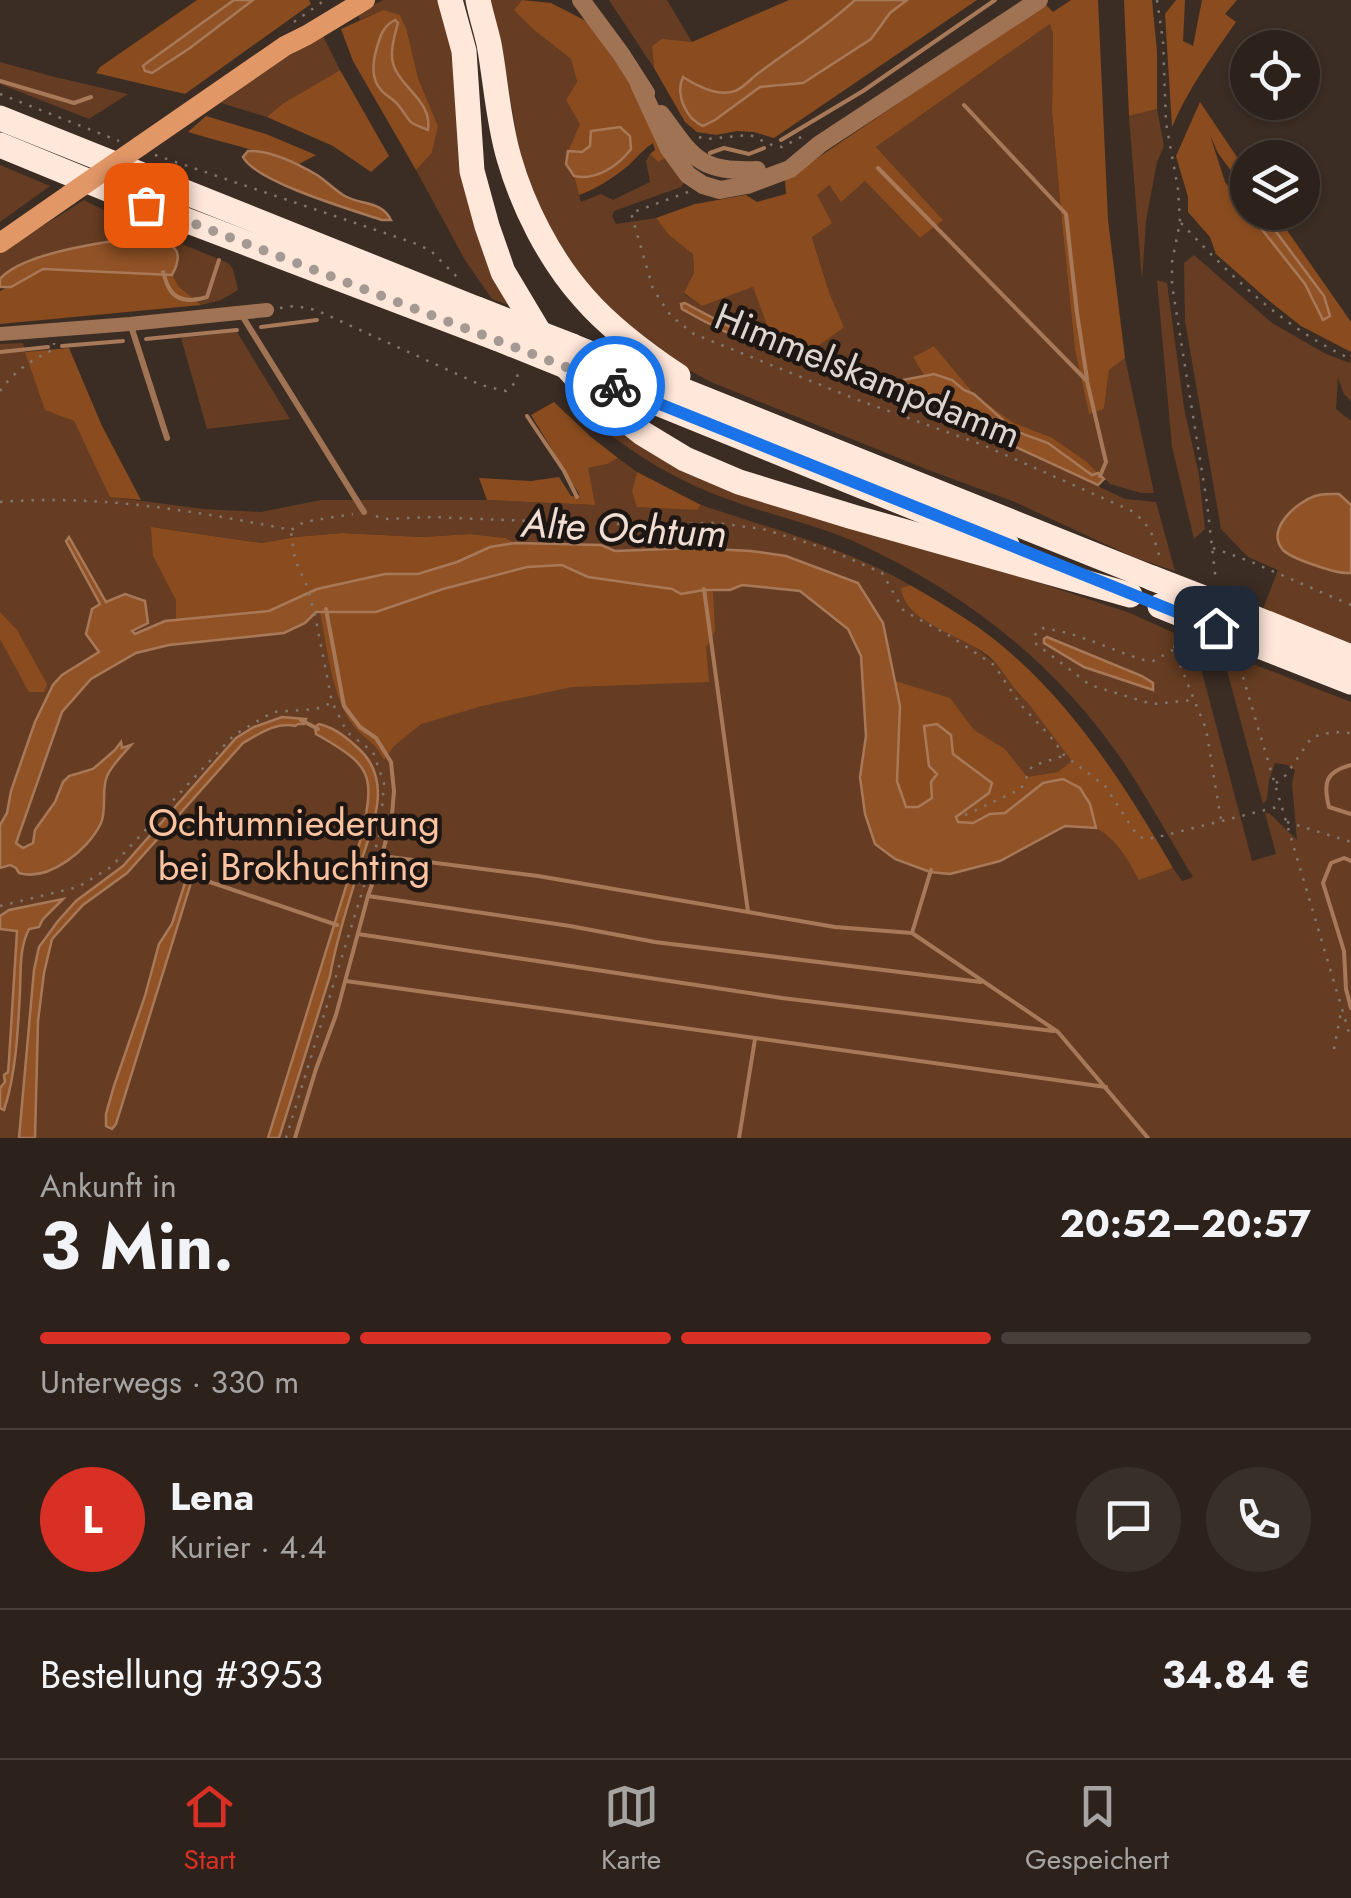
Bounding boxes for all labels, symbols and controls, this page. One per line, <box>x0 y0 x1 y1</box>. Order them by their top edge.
map controls <box>1230 30 1320 230</box>
button: locate <box>1230 30 1320 120</box>
button: layers <box>1230 140 1320 230</box>
pin <box>104 163 189 248</box>
icon: bag <box>119 178 174 233</box>
street label: Himmelskampdamm <box>707 289 1029 461</box>
courier <box>565 336 665 436</box>
icon: bike <box>588 359 643 414</box>
water label: Alte Ochtum <box>519 494 728 562</box>
pin <box>1174 586 1259 671</box>
icon: home <box>1189 601 1244 656</box>
park label: Ochtumniederung bei Brokhuchting <box>148 795 440 894</box>
text: Ankunft in <box>40 1163 177 1209</box>
text: 20:52–20:57 <box>1060 1196 1311 1251</box>
text: 3 Min. <box>40 1199 234 1293</box>
text: Unterwegs · 330 m <box>40 1359 299 1405</box>
button: chat <box>1076 1467 1181 1572</box>
button: phone <box>1206 1467 1311 1572</box>
text: Lena <box>170 1469 254 1524</box>
text: L <box>82 1492 103 1547</box>
text: Kurier · 4.4 <box>170 1524 326 1570</box>
text: Bestellung #3953 <box>40 1647 323 1702</box>
text: 34.84 € <box>1162 1647 1311 1702</box>
tab: Start <box>182 1779 237 1880</box>
tab: Karte <box>601 1779 661 1880</box>
tab: Gespeichert <box>1025 1779 1169 1880</box>

